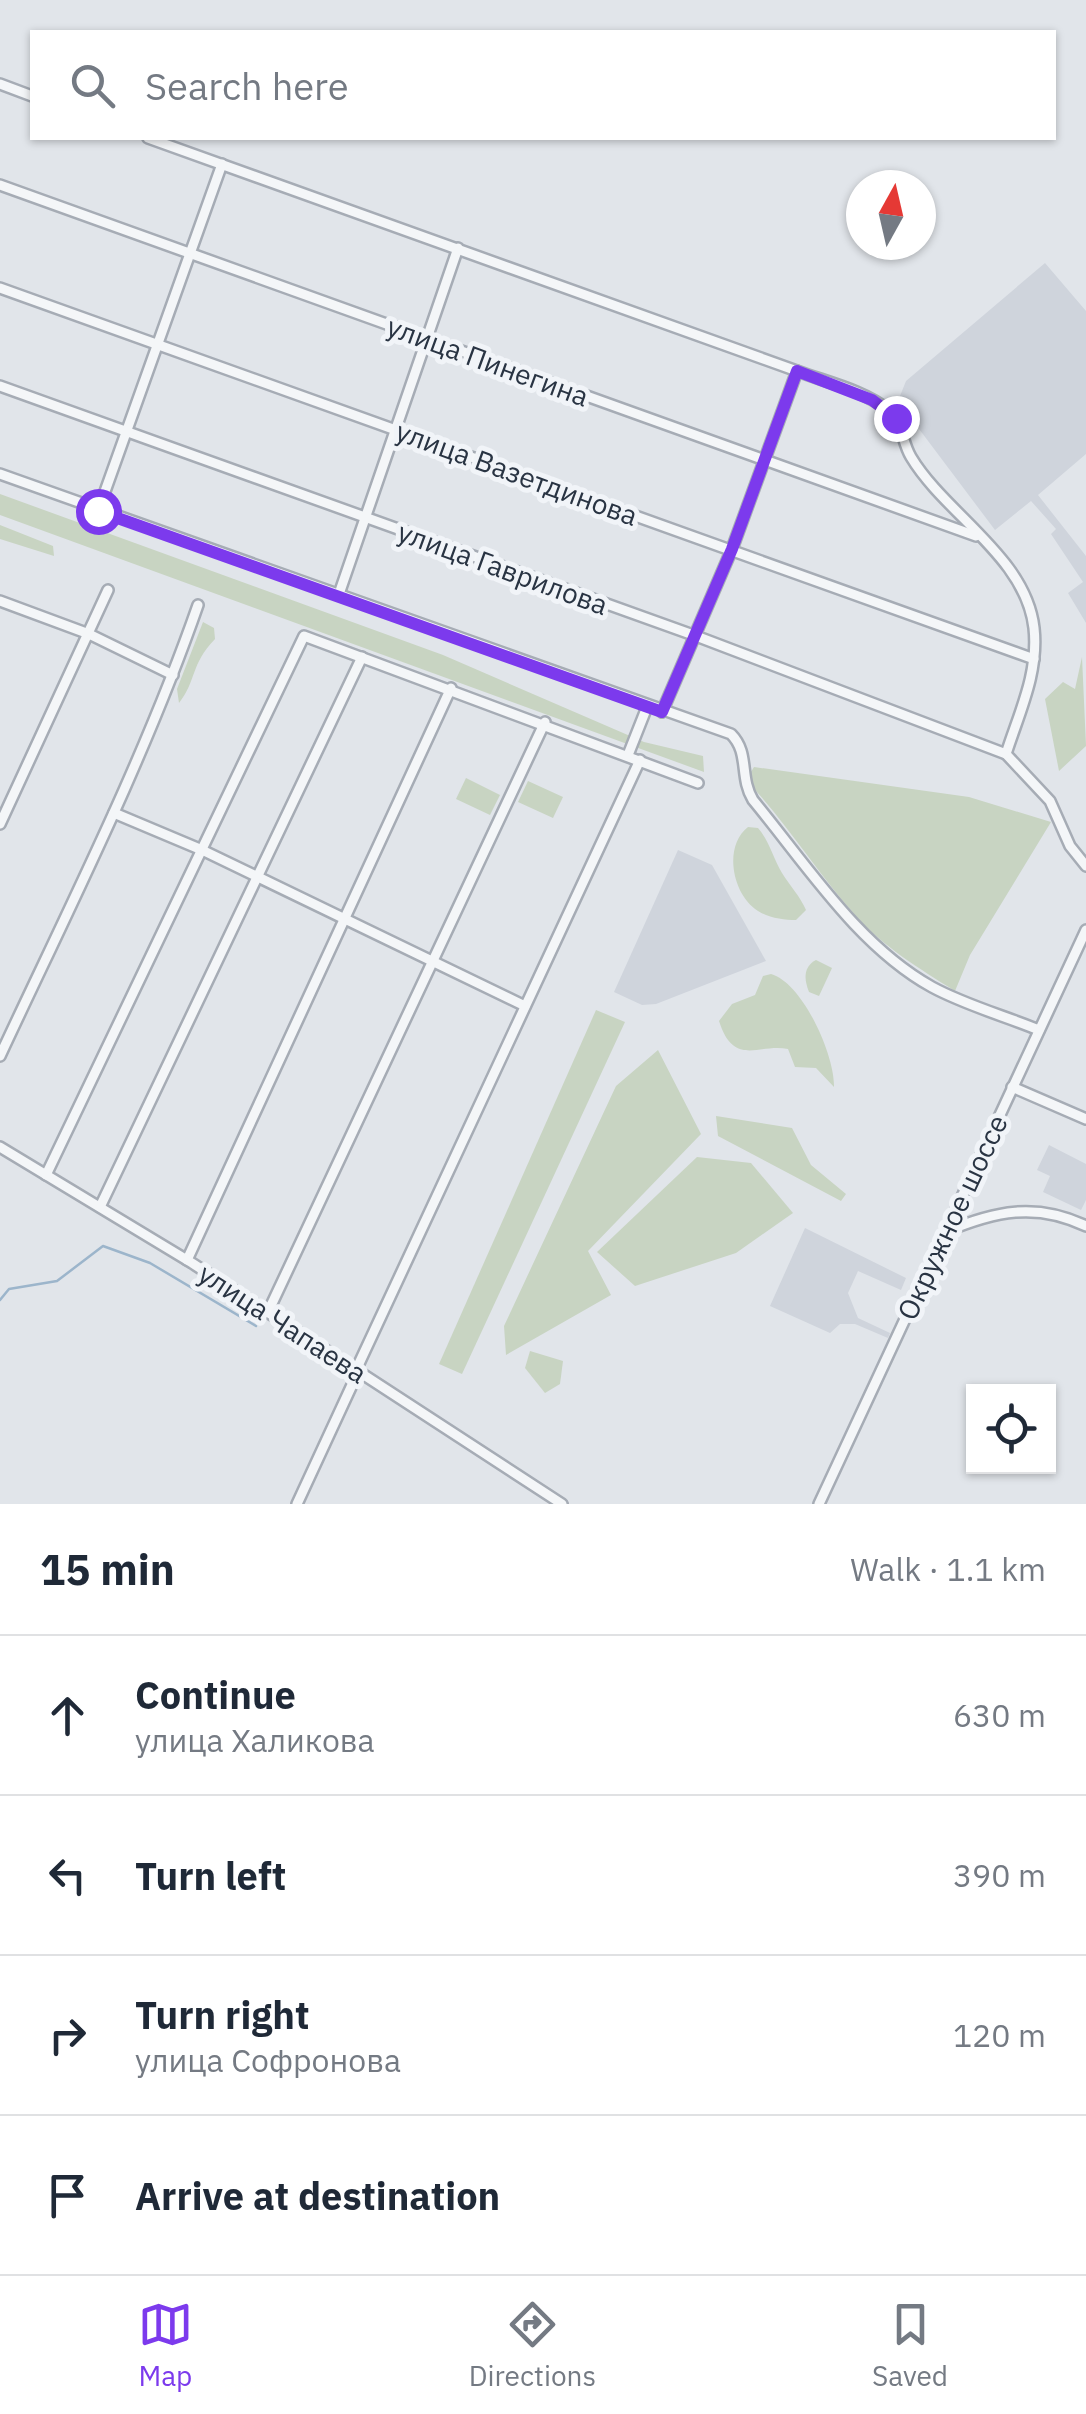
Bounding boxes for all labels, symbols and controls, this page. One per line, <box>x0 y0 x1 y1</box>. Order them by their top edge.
search box <box>30 30 1056 140</box>
icon: search <box>65 58 120 113</box>
text: Search here <box>145 61 349 110</box>
north arrow <box>846 170 936 260</box>
street label: улица Пинегина <box>382 307 594 415</box>
route end <box>874 396 920 442</box>
street label: улица Вазетдинова <box>391 412 643 534</box>
route start <box>76 489 122 535</box>
street label: улица Гаврилова <box>393 513 613 623</box>
street label: Окружное шоссе <box>888 1108 1016 1326</box>
street label: улица Чапаева <box>192 1255 374 1391</box>
map controls <box>966 1384 1056 1474</box>
button: locate <box>966 1384 1056 1474</box>
text: 15 min <box>40 1542 175 1597</box>
text: Walk · 1.1 km <box>850 1548 1046 1590</box>
text: Continue <box>135 1670 296 1719</box>
icon: ahead <box>40 1688 95 1743</box>
text: 630 m <box>953 1694 1046 1736</box>
text: улица Халикова <box>135 1719 375 1761</box>
icon: left <box>40 1848 95 1903</box>
text: Turn left <box>135 1851 286 1900</box>
text: 390 m <box>953 1854 1046 1896</box>
text: Turn right <box>135 1990 310 2039</box>
icon: right <box>40 2008 95 2063</box>
text: 120 m <box>953 2014 1046 2056</box>
text: улица Софронова <box>135 2039 401 2081</box>
icon: arrive <box>40 2168 95 2223</box>
text: Arrive at destination <box>135 2171 500 2220</box>
tab: Map <box>138 2297 193 2394</box>
tab: Directions <box>469 2297 596 2394</box>
tab: Saved <box>872 2297 948 2394</box>

